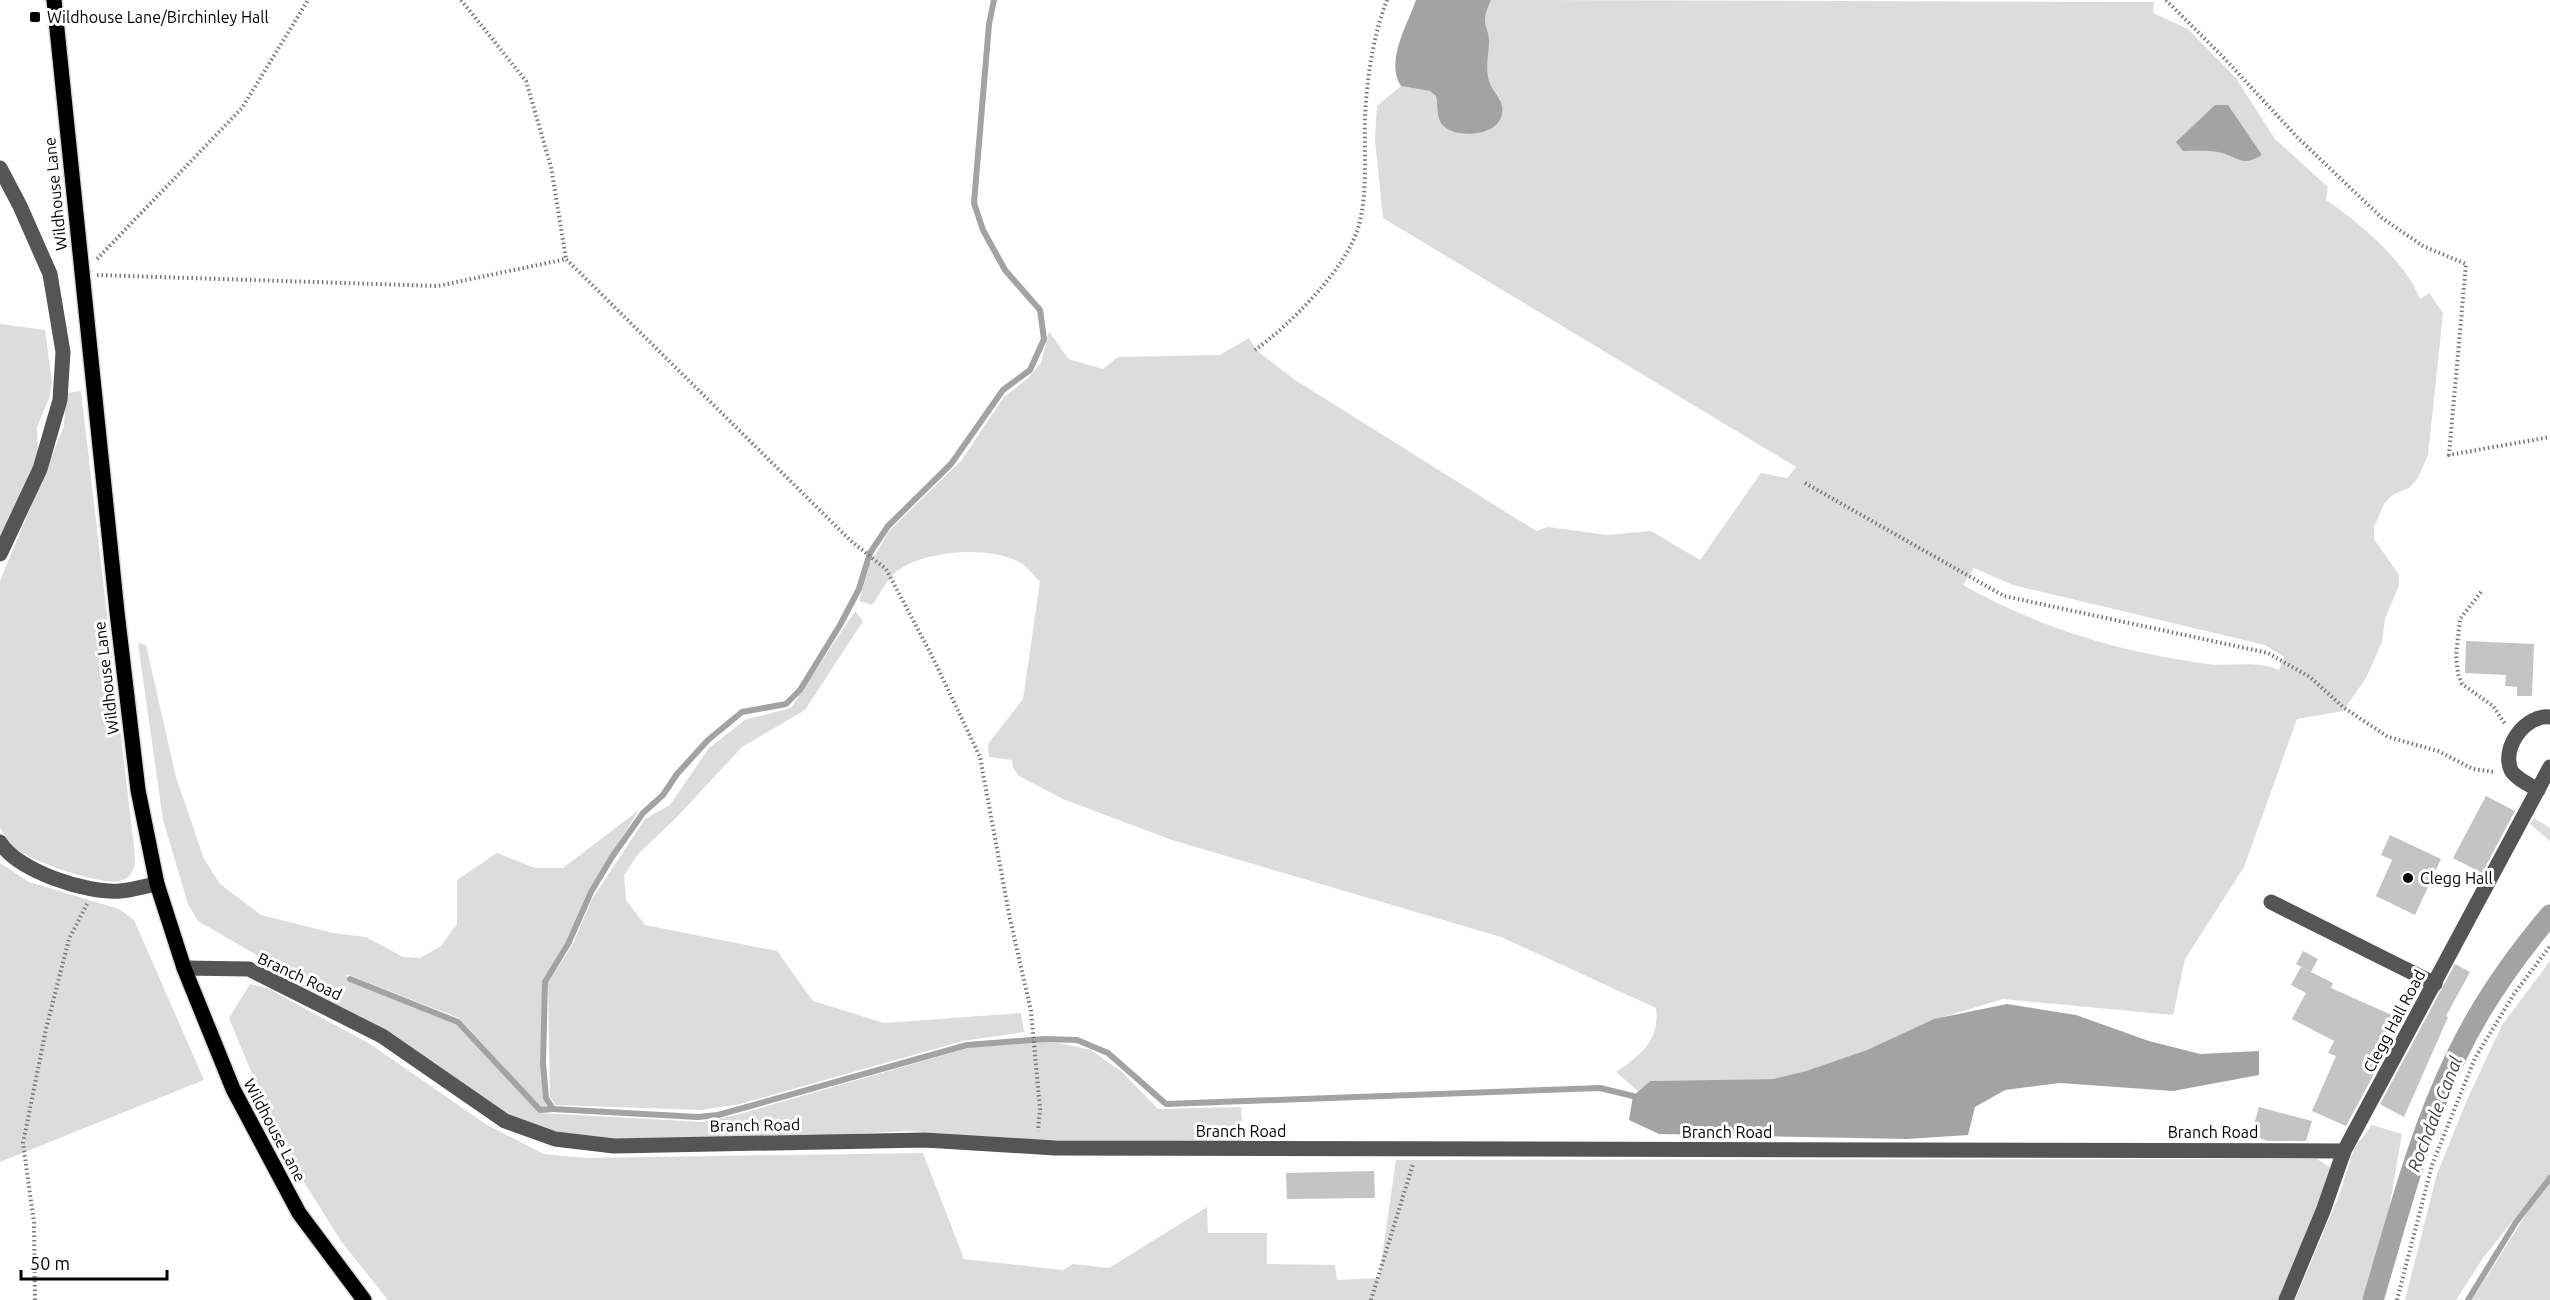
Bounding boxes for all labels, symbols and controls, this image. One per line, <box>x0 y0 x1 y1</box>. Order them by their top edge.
place label: Wildhouse Lane/Birchinley Hall <box>47 8 269 26</box>
marker: Wildhouse Lane/Birchinley Hall <box>28 10 42 24</box>
street label: Wildhouse Lane <box>40 136 70 252</box>
street label: Wildhouse Lane <box>90 620 122 736</box>
place label: Clegg Hall <box>2420 869 2493 887</box>
marker: Clegg Hall <box>2401 871 2415 885</box>
street label: Branch Road <box>255 949 345 1003</box>
street label: Clegg Hall Road <box>2359 967 2429 1075</box>
water label: Rochdale Canal <box>2403 1053 2465 1174</box>
street label: Wildhouse Lane <box>240 1075 310 1185</box>
street label: Branch Road <box>709 1115 801 1135</box>
street label: Branch Road <box>1196 1122 1286 1140</box>
street label: Branch Road <box>1682 1123 1772 1141</box>
street label: Branch Road <box>2168 1123 2258 1141</box>
scale bar <box>21 1243 166 1281</box>
text: 50 m <box>30 1253 70 1273</box>

